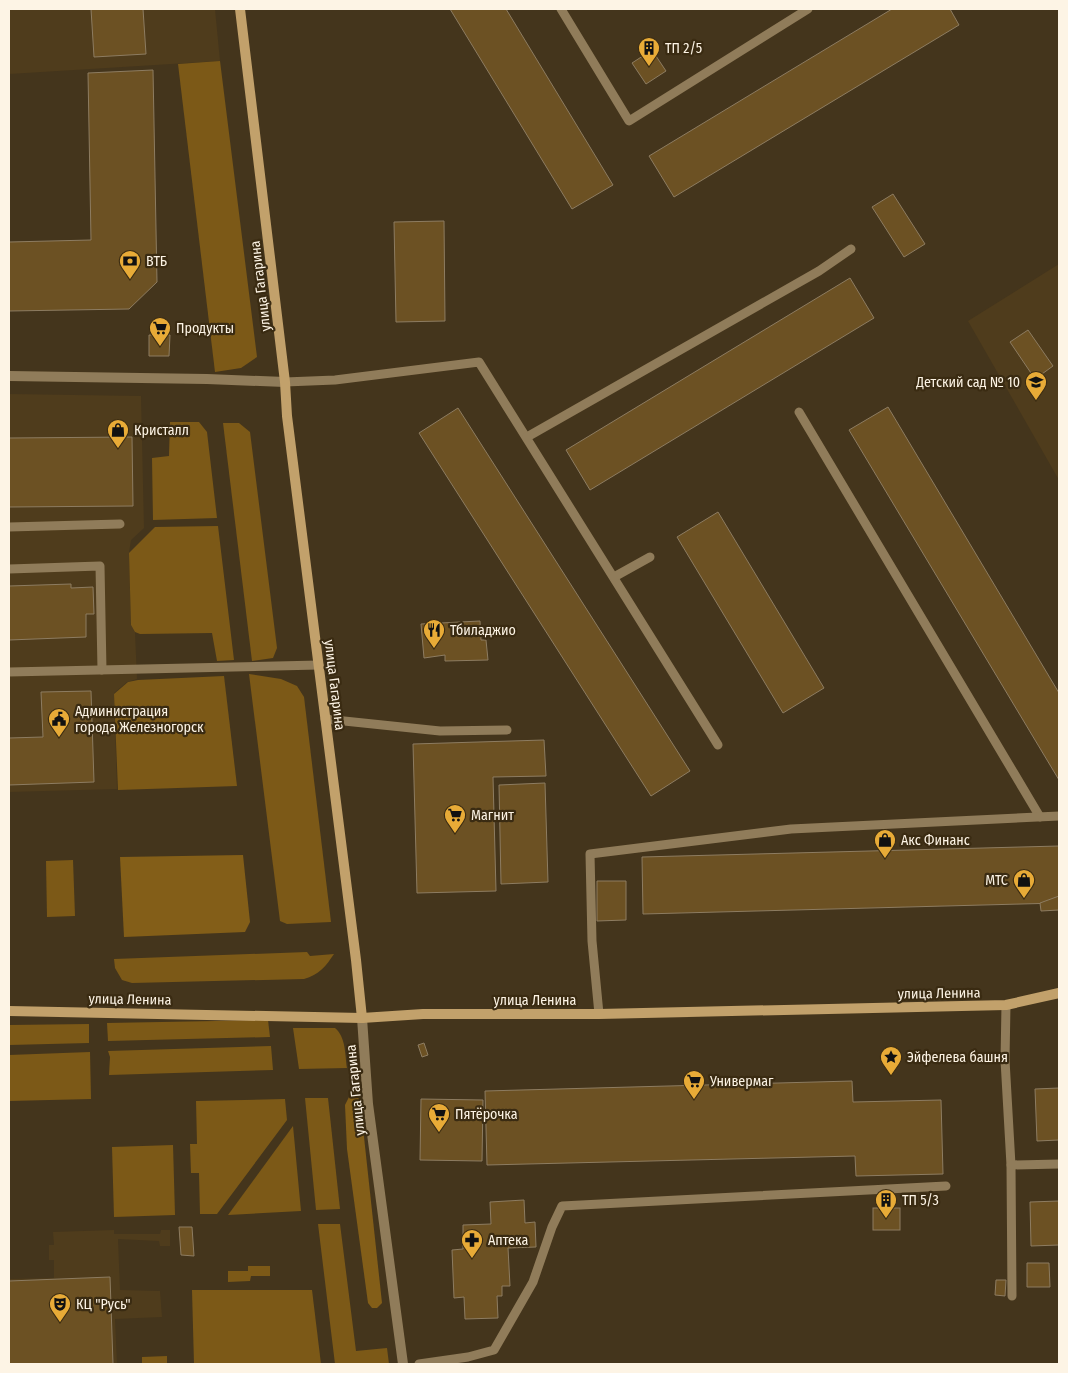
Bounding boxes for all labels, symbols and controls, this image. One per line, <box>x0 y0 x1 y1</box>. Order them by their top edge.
building icon: ТП 2/5 <box>637 36 661 67</box>
place label: ТП 2/5 <box>665 40 702 57</box>
street label: улица Гагарина <box>246 239 274 332</box>
bank icon: ВТБ <box>118 249 142 280</box>
place label: ВТБ <box>146 253 167 270</box>
supermarket icon: Продукты <box>148 316 172 347</box>
place label: Продукты <box>176 320 234 337</box>
school or university icon: Детский сад № 10 <box>1024 370 1048 401</box>
place label: Детский сад № 10 <box>915 374 1020 391</box>
shop icon: Кристалл <box>106 418 130 449</box>
place label: Кристалл <box>134 422 189 439</box>
restaurant icon: Тбиладжио <box>422 618 446 649</box>
place label: Тбиладжио <box>450 622 516 639</box>
street label: улица Гагарина <box>321 639 349 732</box>
place label: Администрация города Железногорск <box>75 703 204 736</box>
public building icon: Администрация города Железногорск <box>47 707 71 738</box>
supermarket icon: Магнит <box>443 803 467 834</box>
place label: Магнит <box>471 807 514 824</box>
shop icon: Акс Финанс <box>873 828 897 859</box>
place label: Акс Финанс <box>901 832 970 849</box>
shop icon: МТС <box>1012 868 1036 899</box>
place label: МТС <box>985 872 1008 889</box>
street label: улица Ленина <box>897 984 981 1003</box>
street label: улица Ленина <box>88 990 172 1009</box>
street label: улица Ленина <box>494 992 577 1009</box>
street label: улица Гагарина <box>342 1044 369 1136</box>
place icon: Эйфелева башня <box>879 1045 903 1076</box>
place label: Эйфелева башня <box>907 1049 1008 1066</box>
supermarket icon: Универмаг <box>682 1069 706 1100</box>
place label: Универмаг <box>709 1073 774 1090</box>
supermarket icon: Пятёрочка <box>427 1102 451 1133</box>
place label: Пятёрочка <box>455 1106 518 1123</box>
building icon: ТП 5/3 <box>874 1188 898 1219</box>
place label: ТП 5/3 <box>902 1192 939 1209</box>
pharmacy icon: Аптека <box>460 1228 484 1259</box>
place label: Аптека <box>488 1232 528 1249</box>
theatre icon: КЦ "Русь" <box>48 1292 72 1323</box>
place label: КЦ "Русь" <box>76 1296 131 1313</box>

